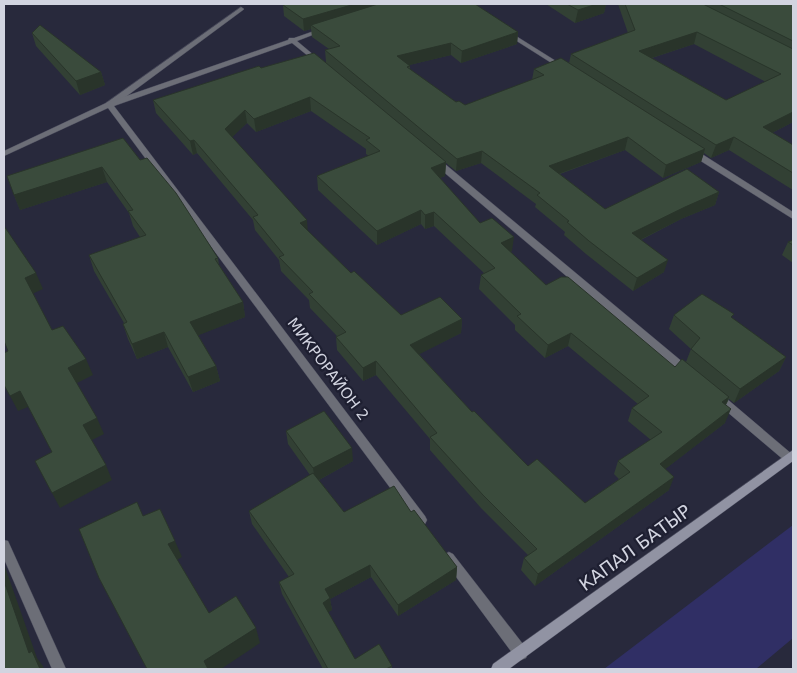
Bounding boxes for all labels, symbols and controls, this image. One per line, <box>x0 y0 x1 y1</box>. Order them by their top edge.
street label: МИКРОРАЙОН 2 <box>284 314 373 424</box>
street label: КАПАЛ БАТЫР <box>575 500 695 595</box>

